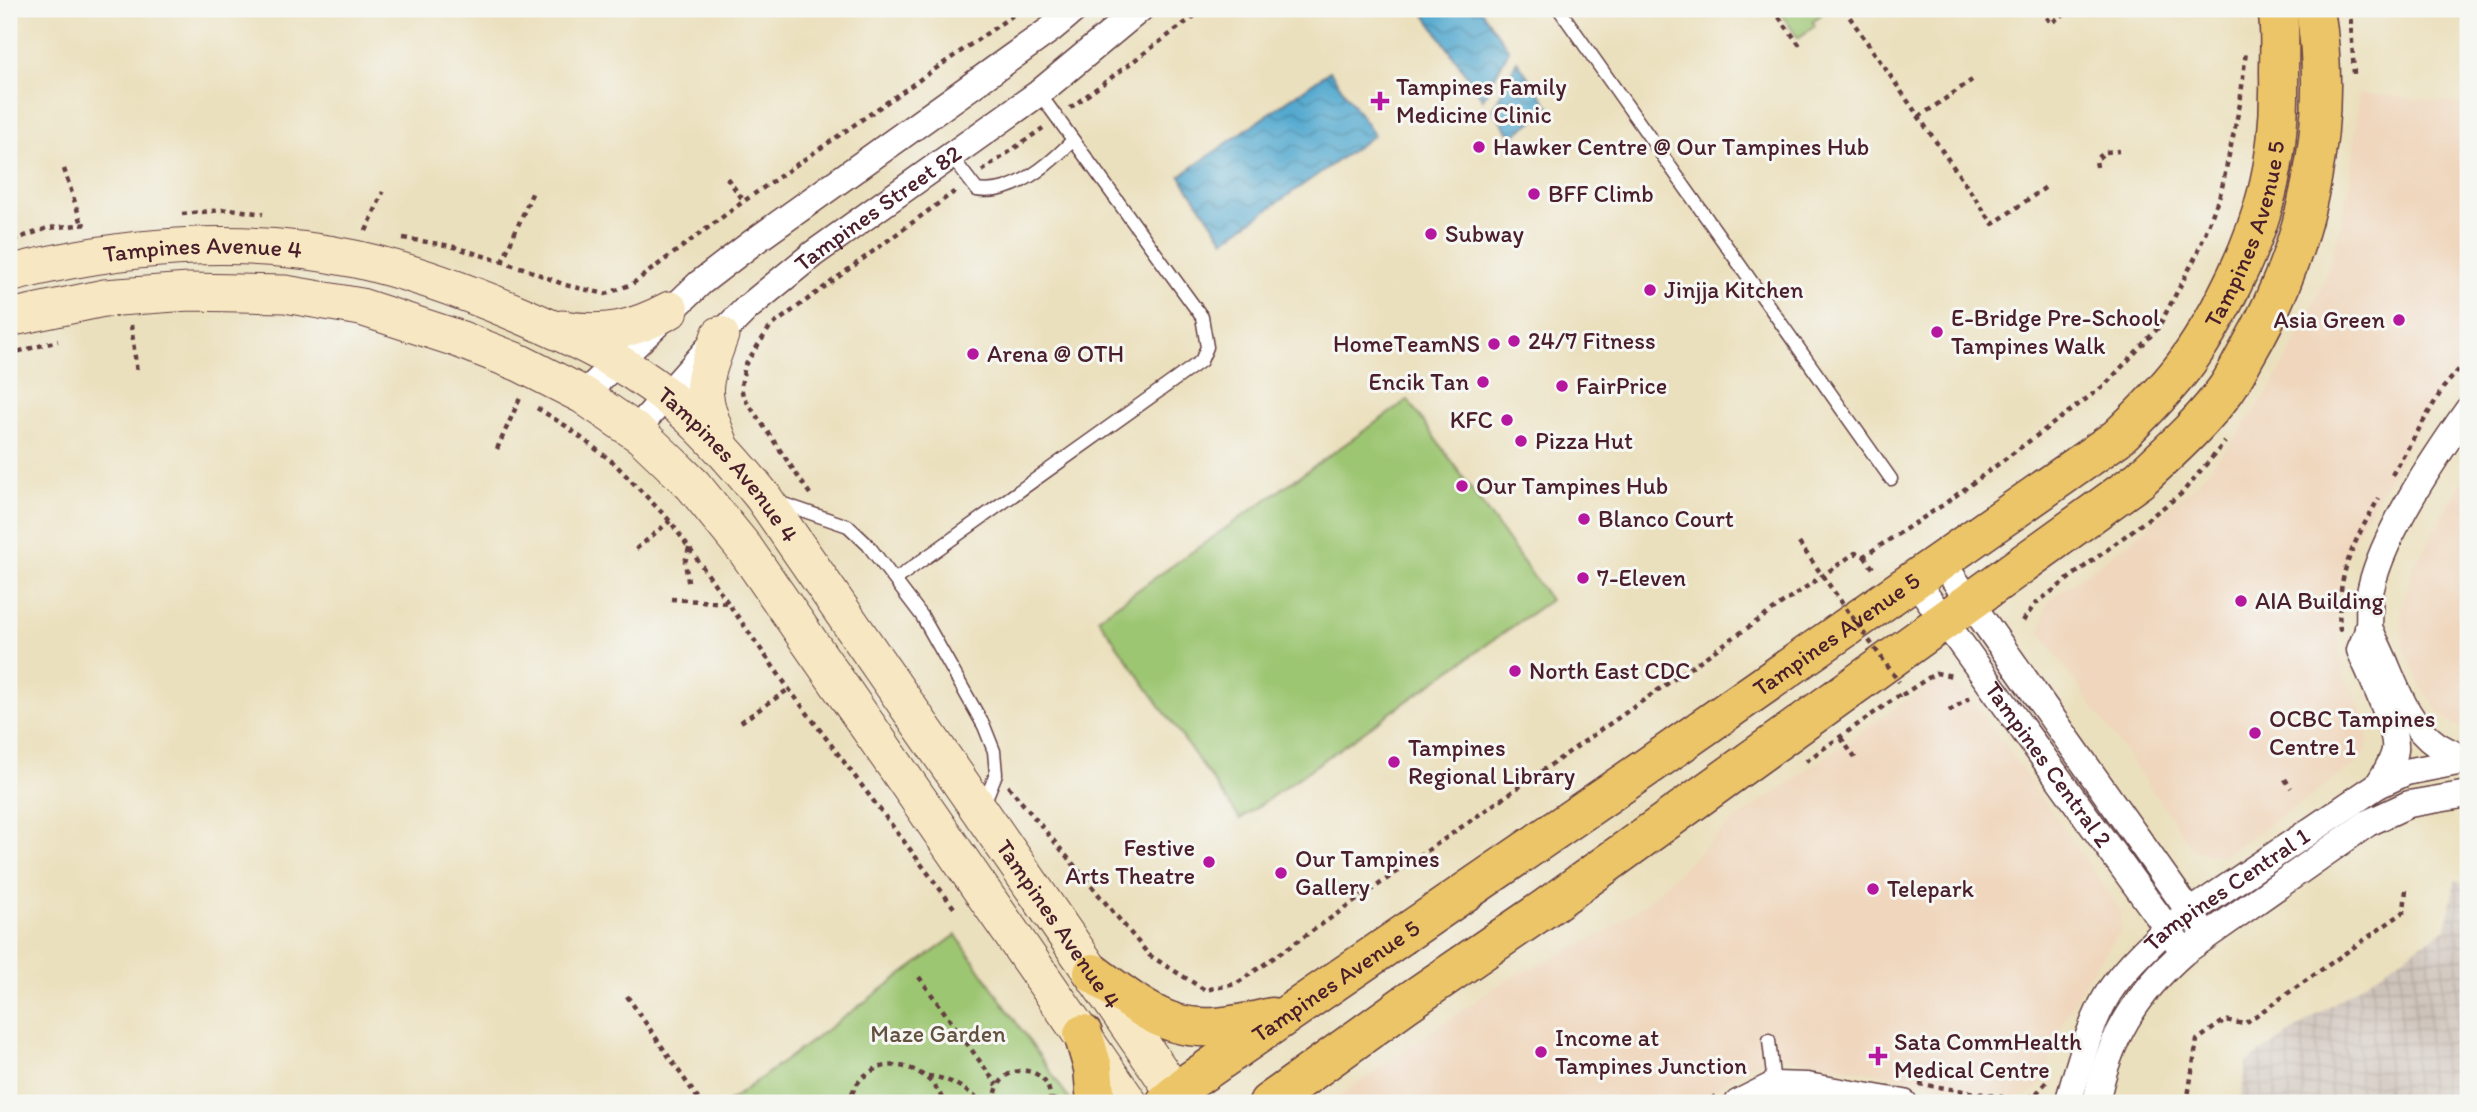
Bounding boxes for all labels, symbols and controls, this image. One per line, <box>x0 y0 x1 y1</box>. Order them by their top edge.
place label: Tampines Family Medicine Clinic <box>1396 72 1567 129</box>
marker: Tampines Family Medicine Clinic <box>1370 91 1390 111</box>
place label: Hawker Centre @ Our Tampines Hub <box>1493 132 1869 161</box>
street label: Tampines Street 82 <box>788 138 967 277</box>
marker: Hawker Centre @ Our Tampines Hub <box>1471 139 1487 155</box>
street label: Tampines Avenue 5 <box>2198 139 2290 332</box>
place label: BFF Climb <box>1548 179 1654 208</box>
marker: BFF Climb <box>1526 186 1542 202</box>
place label: Subway <box>1445 219 1524 248</box>
marker: Subway <box>1423 226 1439 242</box>
street label: Tampines Avenue 4 <box>101 231 304 268</box>
place label: Jinjja Kitchen <box>1664 275 1804 304</box>
marker: Jinjja Kitchen <box>1642 282 1658 298</box>
place label: E-Bridge Pre-School Tampines Walk <box>1951 303 2160 360</box>
place label: Asia Green <box>2273 305 2385 334</box>
marker: Asia Green <box>2391 312 2407 328</box>
marker: E-Bridge Pre-School Tampines Walk <box>1929 324 1945 340</box>
place label: 24/7 Fitness <box>1528 326 1656 355</box>
place label: HomeTeamNS <box>1333 329 1480 358</box>
marker: 24/7 Fitness <box>1506 333 1522 349</box>
marker: HomeTeamNS <box>1486 336 1502 352</box>
place label: Arena @ OTH <box>987 339 1124 368</box>
marker: Arena @ OTH <box>965 346 981 362</box>
place label: Encik Tan <box>1369 367 1469 396</box>
place label: FairPrice <box>1576 371 1667 400</box>
marker: Encik Tan <box>1475 374 1491 390</box>
marker: FairPrice <box>1554 378 1570 394</box>
street label: Tampines Avenue 4 <box>652 380 805 548</box>
place label: KFC <box>1450 405 1493 434</box>
marker: KFC <box>1499 412 1515 428</box>
place label: Pizza Hut <box>1535 426 1633 455</box>
marker: Pizza Hut <box>1513 433 1529 449</box>
place label: Our Tampines Hub <box>1476 471 1668 500</box>
marker: Our Tampines Hub <box>1454 478 1470 494</box>
place label: Blanco Court <box>1598 504 1734 533</box>
marker: Blanco Court <box>1576 511 1592 527</box>
place label: 7-Eleven <box>1597 563 1687 592</box>
street label: Tampines Avenue 5 <box>1747 566 1925 702</box>
marker: 7-Eleven <box>1575 570 1591 586</box>
place label: AIA Building <box>2255 586 2385 615</box>
marker: AIA Building <box>2233 593 2249 609</box>
place label: North East CDC <box>1529 656 1690 685</box>
marker: North East CDC <box>1507 663 1523 679</box>
street label: Tampines Central 2 <box>1979 675 2119 853</box>
place label: OCBC Tampines Centre 1 <box>2269 704 2435 761</box>
marker: OCBC Tampines Centre 1 <box>2247 725 2263 741</box>
place label: Tampines Regional Library <box>1408 733 1575 790</box>
marker: Tampines Regional Library <box>1386 754 1402 770</box>
street label: Tampines Central 1 <box>2137 821 2315 957</box>
place label: Festive Arts Theatre <box>1065 833 1195 890</box>
street label: Tampines Avenue 4 <box>990 834 1127 1014</box>
place label: Our Tampines Gallery <box>1295 844 1440 901</box>
marker: Festive Arts Theatre <box>1201 854 1217 870</box>
marker: Our Tampines Gallery <box>1273 865 1289 881</box>
place label: Telepark <box>1887 874 1975 903</box>
marker: Telepark <box>1865 881 1881 897</box>
street label: Tampines Avenue 5 <box>1246 913 1425 1049</box>
park label: Maze Garden <box>870 1019 1006 1048</box>
place label: Income at Tampines Junction <box>1555 1023 1747 1080</box>
place label: Sata CommHealth Medical Centre <box>1894 1027 2082 1084</box>
marker: Income at Tampines Junction <box>1533 1044 1549 1060</box>
marker: Sata CommHealth Medical Centre <box>1868 1046 1888 1066</box>

